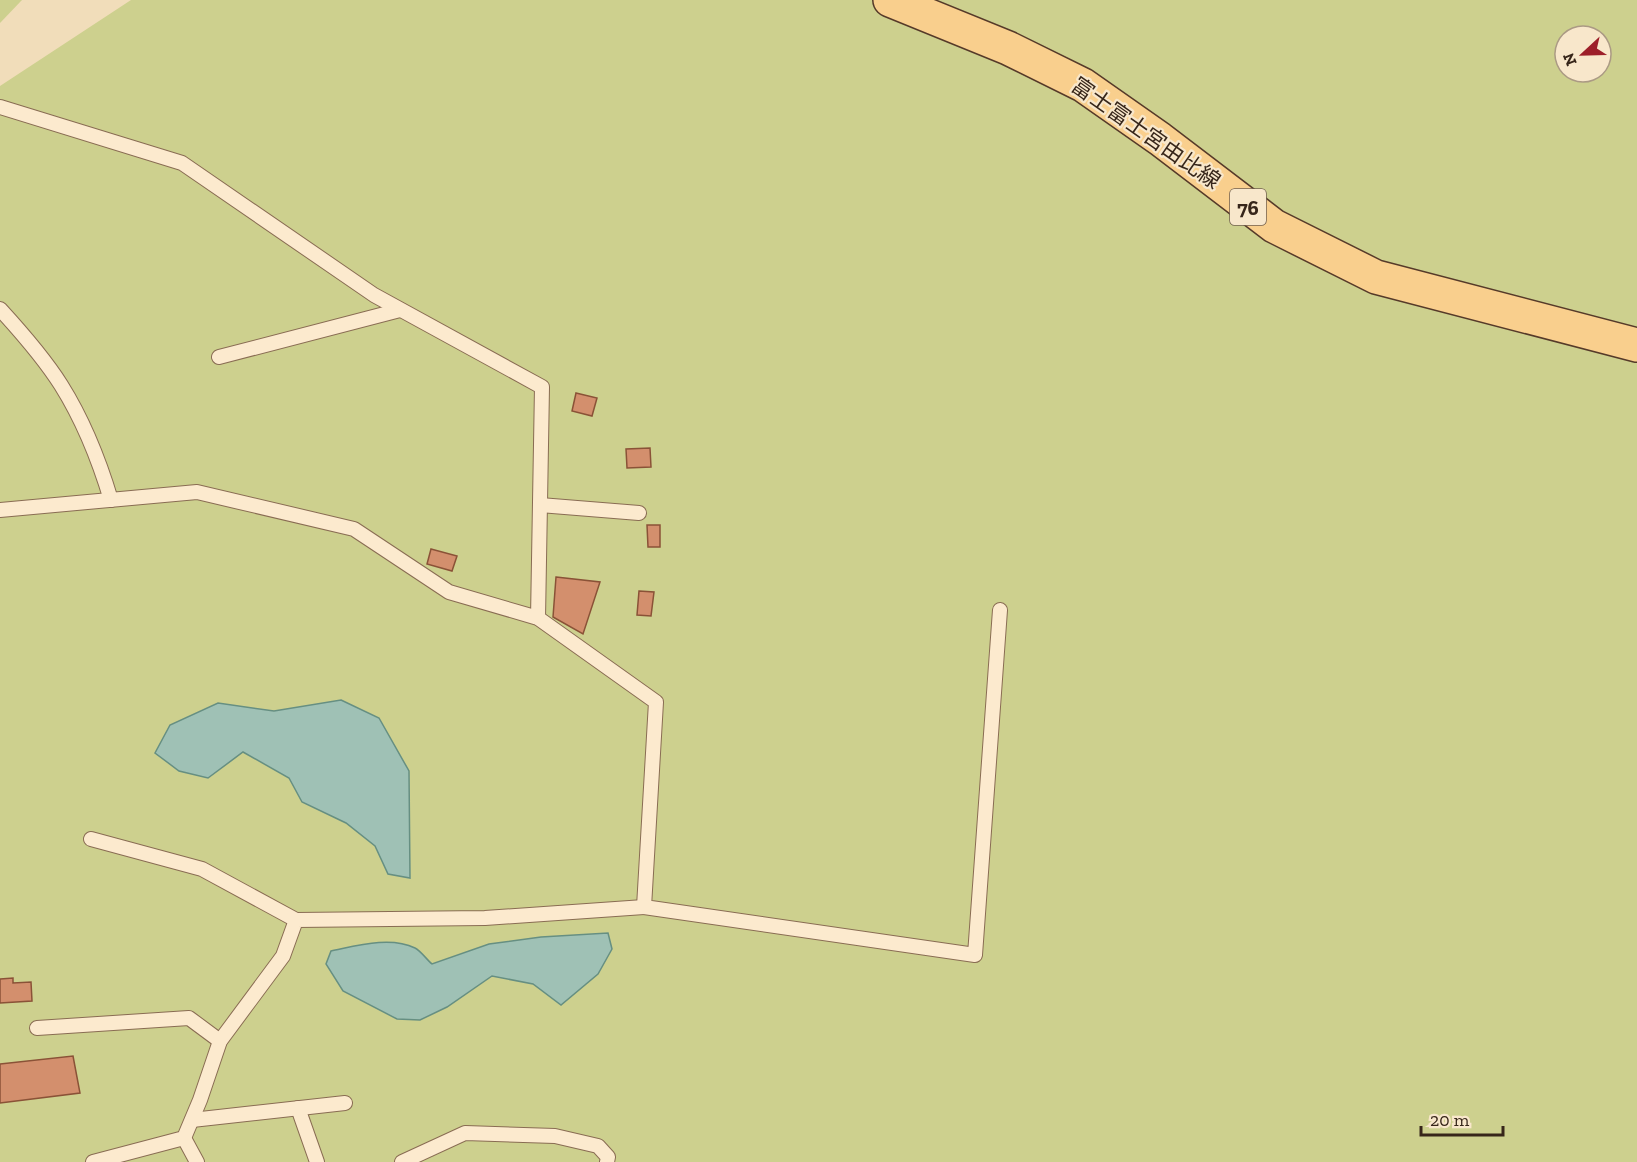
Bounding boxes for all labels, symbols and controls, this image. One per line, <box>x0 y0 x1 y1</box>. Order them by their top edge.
north arrow <box>1553 24 1613 84</box>
text: N <box>1558 50 1581 69</box>
street label: 富士富士宮由比線 <box>1066 71 1226 195</box>
road number: 76 <box>1230 189 1266 225</box>
scale bar <box>1421 1099 1504 1137</box>
text: 20 m <box>1430 1109 1470 1131</box>

